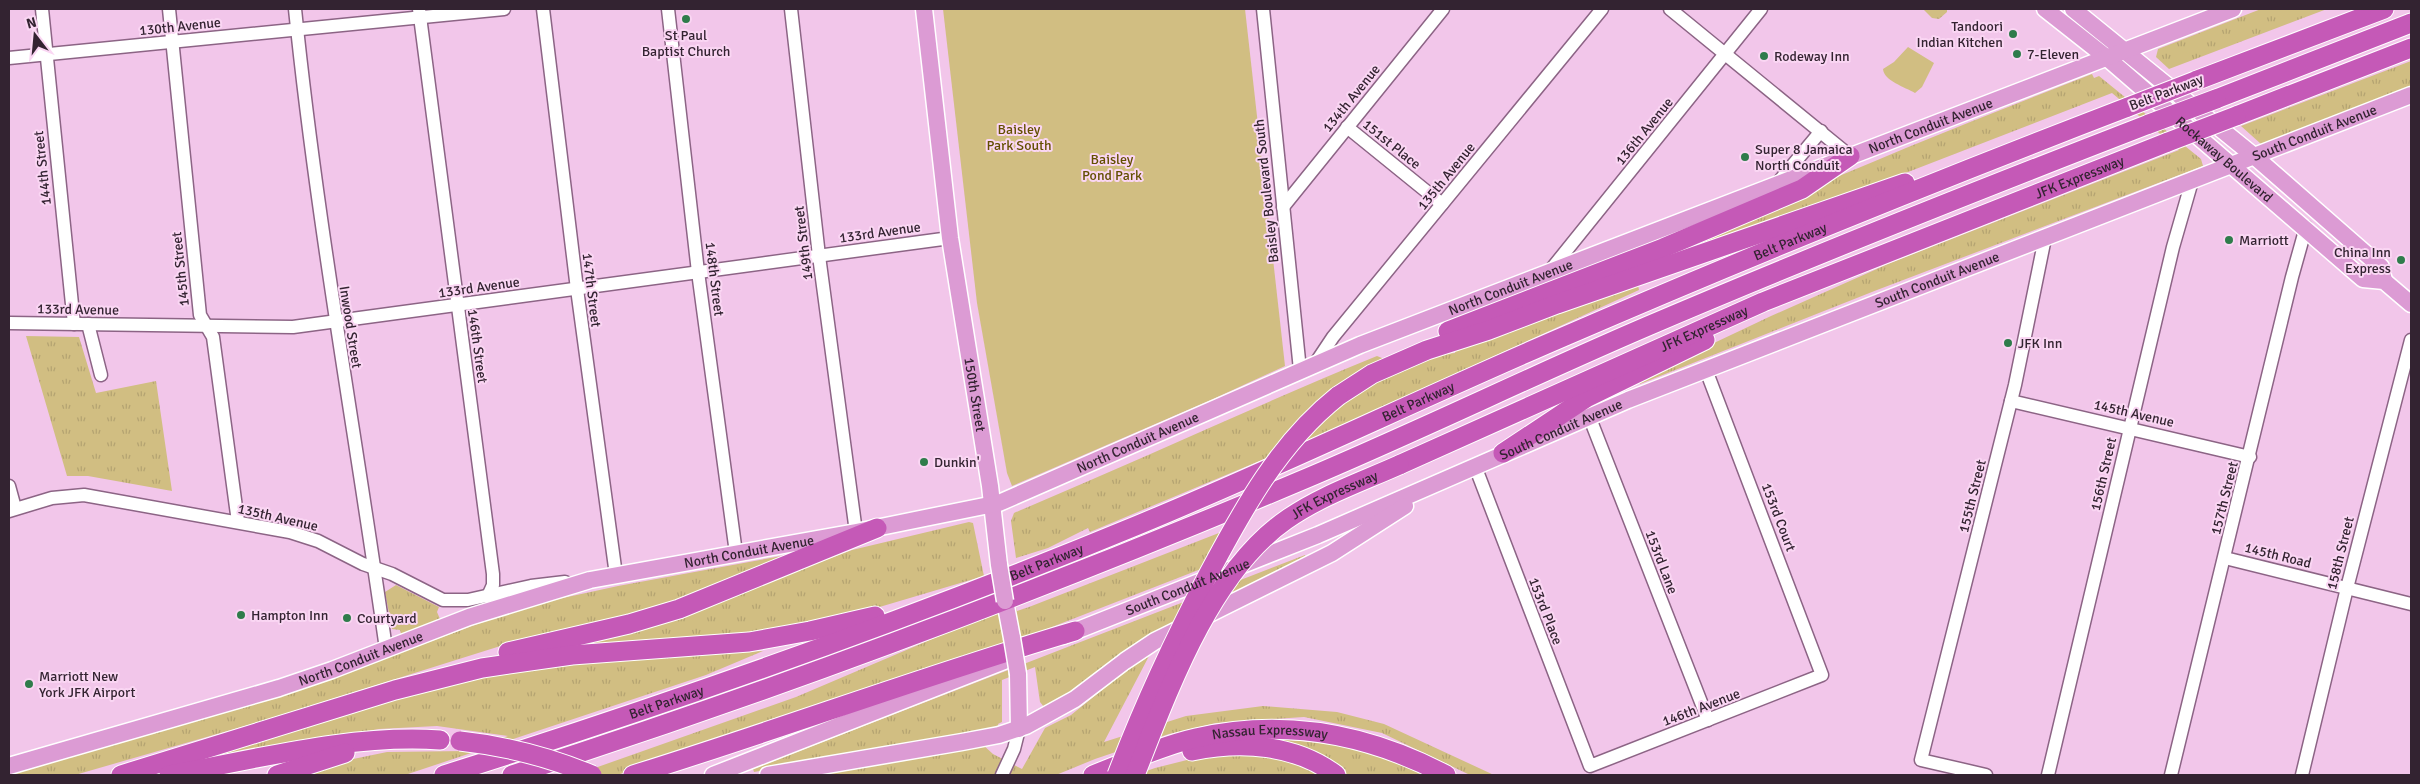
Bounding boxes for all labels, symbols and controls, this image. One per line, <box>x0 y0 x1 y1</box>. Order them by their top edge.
north arrow <box>10 10 60 60</box>
text: N <box>25 13 39 32</box>
marker: St Paul Baptist Church <box>680 13 692 25</box>
street label: 130th Avenue <box>138 14 222 39</box>
place label: Tandoori Indian Kitchen <box>1917 18 2003 51</box>
place label: St Paul Baptist Church <box>642 27 730 60</box>
marker: Tandoori Indian Kitchen <box>2007 28 2019 40</box>
place label: 7-Eleven <box>2027 46 2079 63</box>
place label: Rodeway Inn <box>1774 48 1850 65</box>
marker: 7-Eleven <box>2011 48 2023 60</box>
marker: Rodeway Inn <box>1758 50 1770 62</box>
street label: 134th Avenue <box>1319 61 1384 136</box>
street label: Belt Parkway <box>2127 70 2206 114</box>
street label: 136th Avenue <box>1612 94 1677 169</box>
street label: North Conduit Avenue <box>1866 94 1995 157</box>
street label: South Conduit Avenue <box>2250 101 2379 165</box>
street label: Rockaway Boulevard <box>2172 113 2276 206</box>
street label: 151st Place <box>1359 116 1424 173</box>
street label: Baisley Boulevard South <box>1250 118 1282 264</box>
park label: Baisley Park South <box>986 121 1052 154</box>
street label: 144th Street <box>30 130 55 206</box>
street label: 135th Avenue <box>1414 139 1479 214</box>
place label: Super 8 Jamaica North Conduit <box>1755 141 1853 174</box>
park label: Baisley Pond Park <box>1082 151 1142 184</box>
marker: Super 8 Jamaica North Conduit <box>1739 151 1751 163</box>
street label: JFK Expressway <box>2033 152 2127 203</box>
street label: 149th Street <box>790 205 816 281</box>
street label: 133rd Avenue <box>838 218 922 247</box>
street label: Belt Parkway <box>1751 219 1830 264</box>
street label: 145th Street <box>168 231 193 307</box>
place label: Marriott <box>2239 232 2289 249</box>
marker: Marriott <box>2223 234 2235 246</box>
street label: 148th Street <box>702 241 728 317</box>
place label: China Inn Express <box>2334 244 2391 277</box>
street label: South Conduit Avenue <box>1872 248 2002 312</box>
street label: 147th Street <box>579 252 605 328</box>
marker: China Inn Express <box>2395 254 2407 266</box>
street label: North Conduit Avenue <box>1446 256 1575 319</box>
street label: 133rd Avenue <box>437 273 521 302</box>
street label: Inwood Street <box>336 285 365 369</box>
street label: 133rd Avenue <box>37 300 119 319</box>
street label: JFK Expressway <box>1657 302 1751 356</box>
street label: 146th Street <box>464 308 491 384</box>
place label: JFK Inn <box>2018 335 2062 352</box>
marker: JFK Inn <box>2002 337 2014 349</box>
street label: 150th Street <box>960 356 989 433</box>
street label: Belt Parkway <box>1379 378 1458 426</box>
street label: South Conduit Avenue <box>1497 396 1625 464</box>
street label: 145th Avenue <box>2092 396 2176 431</box>
street label: North Conduit Avenue <box>1074 409 1202 477</box>
street label: 156th Street <box>2087 436 2120 512</box>
place label: Dunkin' <box>934 454 980 471</box>
marker: Dunkin' <box>918 456 930 468</box>
street label: 155th Street <box>1955 458 1990 534</box>
street label: 157th Street <box>2207 460 2242 536</box>
street label: JFK Expressway <box>1288 467 1381 523</box>
street label: 153rd Court <box>1758 481 1799 554</box>
street label: 135th Avenue <box>236 500 320 535</box>
street label: 158th Street <box>2323 515 2358 591</box>
street label: 153rd Lane <box>1642 528 1681 597</box>
street label: North Conduit Avenue <box>683 532 815 572</box>
street label: 145th Road <box>2243 539 2313 572</box>
street label: Belt Parkway <box>1007 540 1086 585</box>
street label: South Conduit Avenue <box>1123 555 1252 619</box>
street label: 153rd Place <box>1525 575 1566 647</box>
place label: Hampton Inn <box>251 607 328 624</box>
marker: Hampton Inn <box>235 609 247 621</box>
place label: Courtyard <box>357 610 417 627</box>
marker: Courtyard <box>341 612 353 624</box>
street label: North Conduit Avenue <box>296 628 426 690</box>
place label: Marriott New York JFK Airport <box>39 668 135 701</box>
marker: Marriott New York JFK Airport <box>23 678 35 690</box>
street label: Belt Parkway <box>627 682 706 723</box>
street label: 146th Avenue <box>1660 685 1743 730</box>
street label: Nassau Expressway <box>1211 721 1329 744</box>

